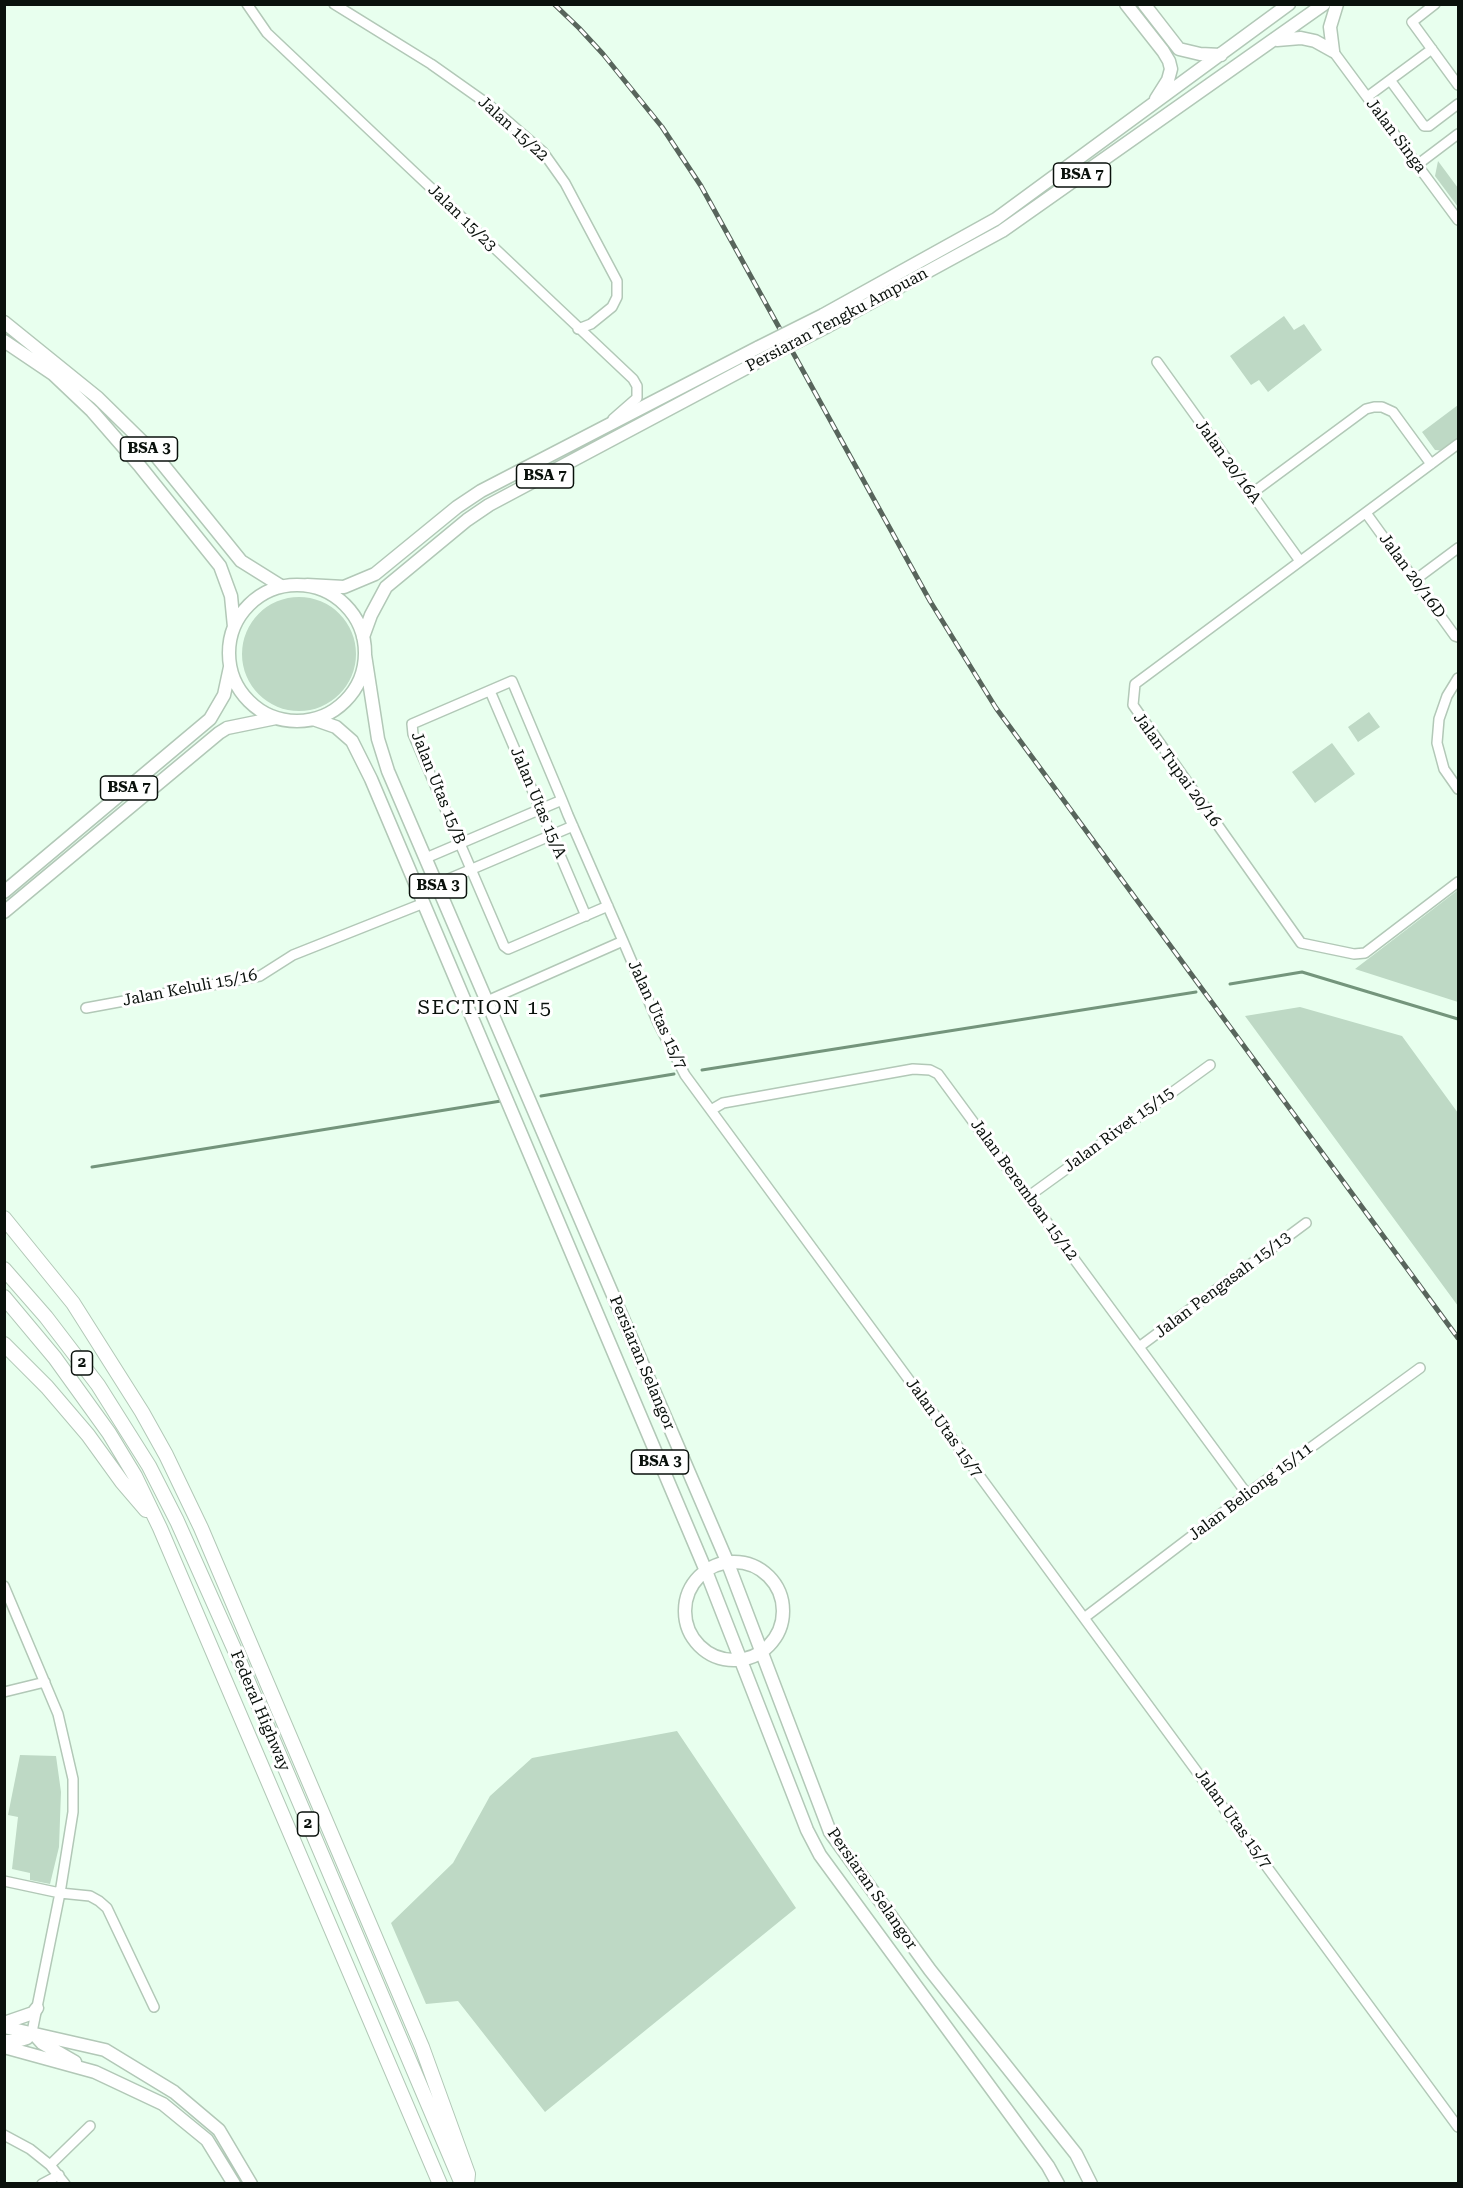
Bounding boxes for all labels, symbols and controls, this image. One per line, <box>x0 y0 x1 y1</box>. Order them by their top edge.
street label: Jalan 15/22 <box>474 92 552 166</box>
street label: Jalan Singa <box>1362 95 1430 177</box>
road number: BSA 7 <box>1054 163 1110 187</box>
street label: Jalan 15/23 <box>424 181 500 255</box>
street label: Persiaran Tengku Ampuan <box>743 264 931 376</box>
street label: Jalan 20/16A <box>1191 416 1265 508</box>
road number: BSA 3 <box>120 437 178 461</box>
road number: BSA 7 <box>516 464 574 488</box>
street label: Jalan 20/16D <box>1375 530 1449 622</box>
street label: Jalan Tupai 20/16 <box>1129 709 1225 831</box>
street label: Jalan Utas 15/B <box>407 729 469 847</box>
street label: Jalan Utas 15/A <box>506 745 570 861</box>
road number: BSA 7 <box>100 776 158 800</box>
road number: BSA 3 <box>410 874 466 898</box>
street label: Jalan Utas 15/7 <box>623 958 691 1072</box>
street label: Jalan Keluli 15/16 <box>121 966 259 1010</box>
district label: SECTION 15 <box>418 996 552 1020</box>
street label: Jalan Rivet 15/15 <box>1060 1083 1178 1177</box>
street label: Jalan Beremban 15/12 <box>966 1116 1082 1264</box>
street label: Jalan Pengasah 15/13 <box>1151 1228 1295 1342</box>
street label: Persiaran Selangor <box>605 1293 679 1433</box>
road number: 2 <box>72 1351 92 1375</box>
street label: Jalan Utas 15/7 <box>902 1375 986 1481</box>
street label: Jalan Beliong 15/11 <box>1185 1439 1317 1545</box>
road number: BSA 3 <box>632 1450 688 1474</box>
street label: Federal Highway <box>226 1648 294 1774</box>
street label: Jalan Utas 15/7 <box>1191 1766 1275 1872</box>
road number: 2 <box>298 1812 318 1836</box>
street label: Persiaran Selangor <box>823 1825 921 1953</box>

